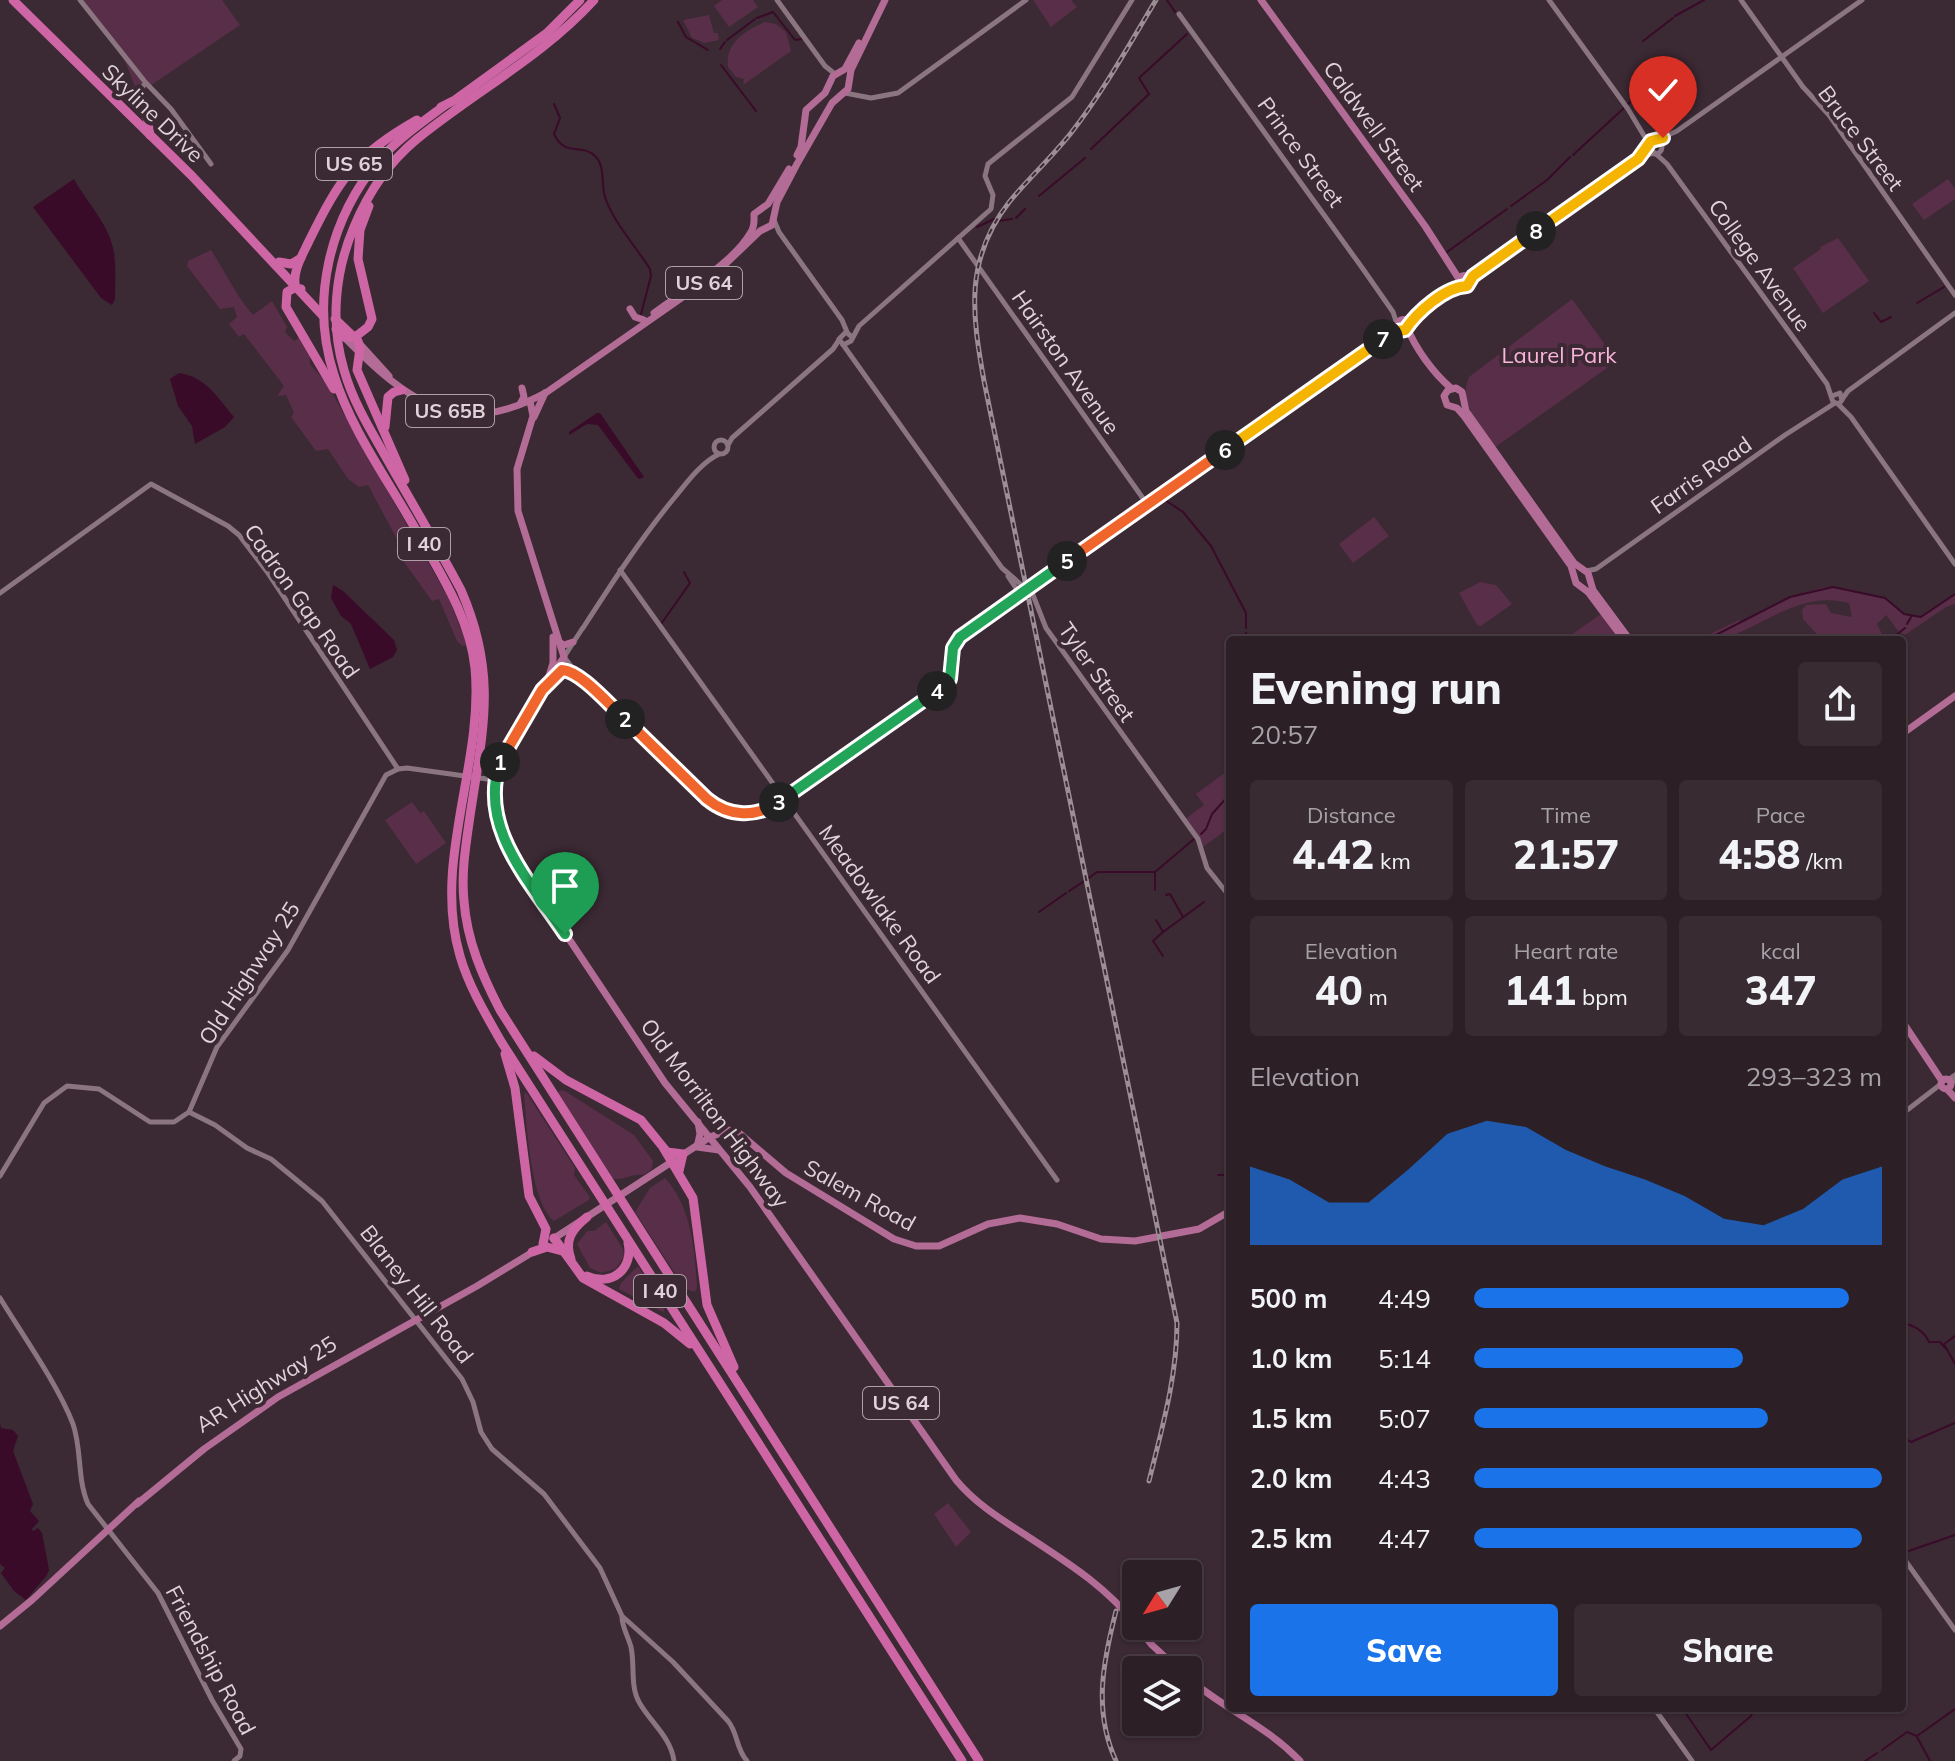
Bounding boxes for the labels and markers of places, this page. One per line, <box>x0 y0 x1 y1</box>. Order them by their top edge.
pin <box>1629 56 1697 138</box>
pin: 8 <box>1516 211 1556 251</box>
pin: 7 <box>1363 319 1403 359</box>
pin: 6 <box>1205 430 1245 470</box>
pin: 5 <box>1047 541 1087 581</box>
pin: 4 <box>917 671 957 711</box>
pin: 2 <box>605 699 645 739</box>
pin: 1 <box>480 742 520 782</box>
pin: 3 <box>759 782 799 822</box>
pin <box>531 852 599 934</box>

